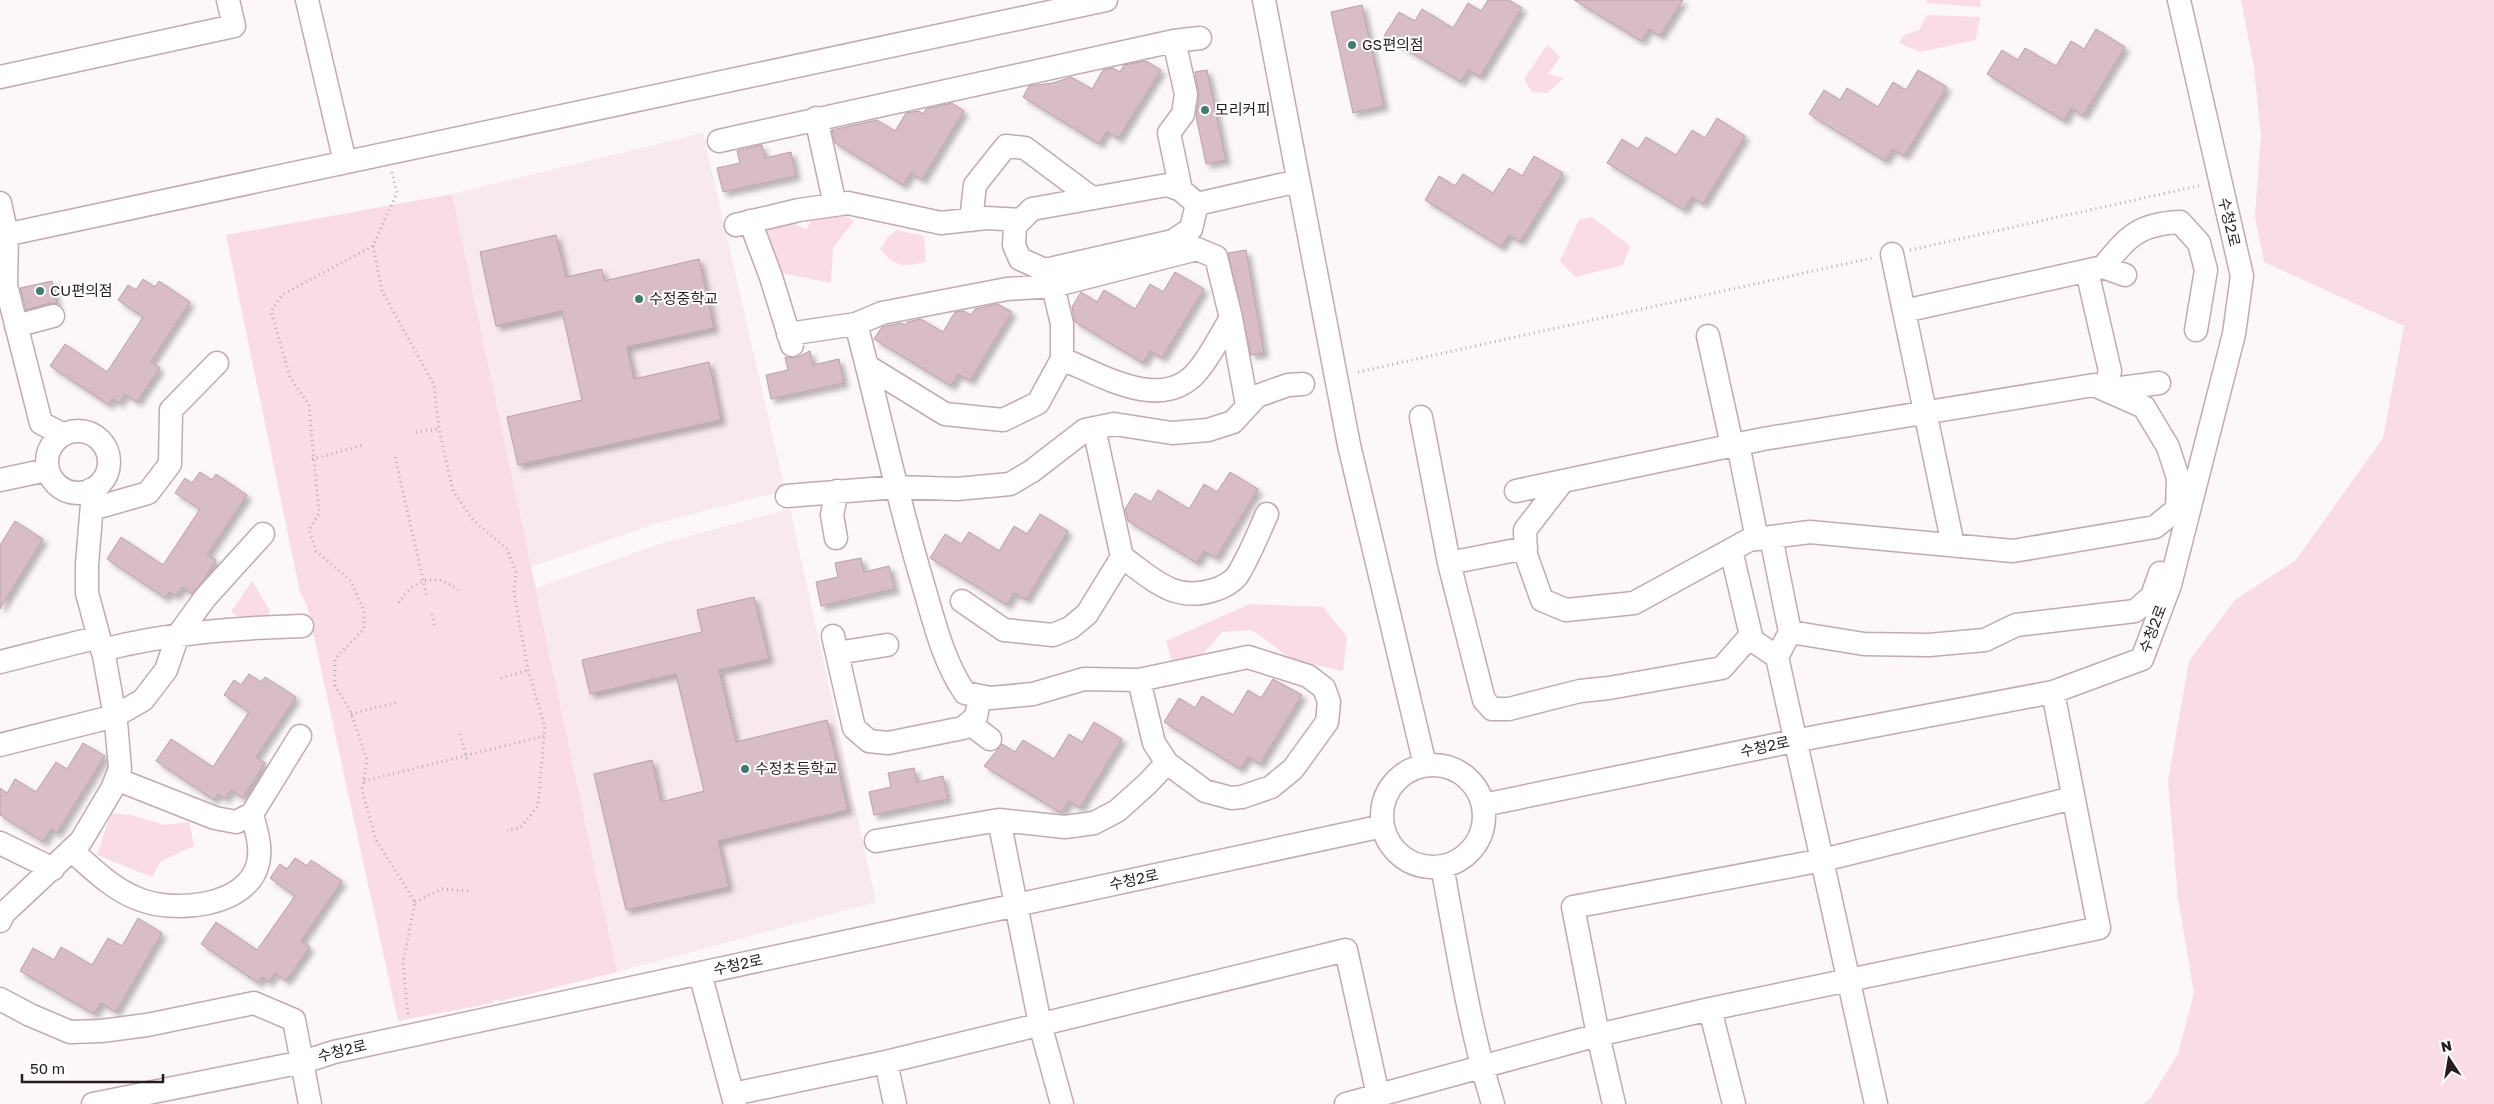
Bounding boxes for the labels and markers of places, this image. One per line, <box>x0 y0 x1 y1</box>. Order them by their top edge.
place label: GS편의점 <box>1362 35 1424 53</box>
marker: GS편의점 <box>1346 39 1358 51</box>
place label: 모리커피 <box>1215 100 1270 118</box>
marker: 모리커피 <box>1199 104 1211 116</box>
place label: CU편의점 <box>50 281 113 299</box>
marker: CU편의점 <box>34 285 46 297</box>
place label: 수정중학교 <box>649 289 718 307</box>
marker: 수정중학교 <box>633 293 645 305</box>
place label: 수정초등학교 <box>755 759 838 777</box>
marker: 수정초등학교 <box>739 763 751 775</box>

